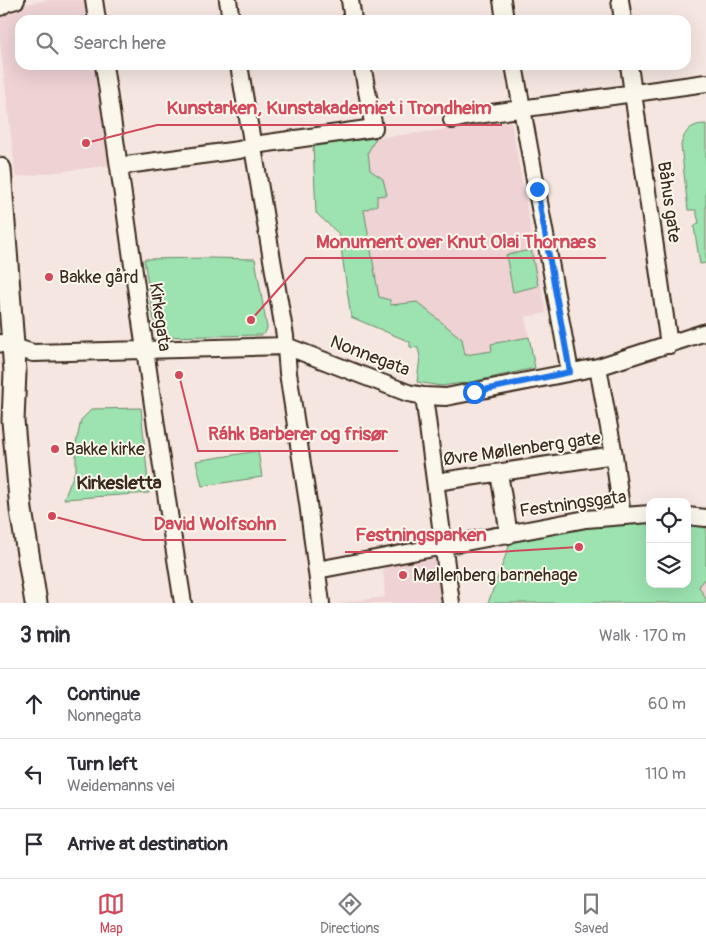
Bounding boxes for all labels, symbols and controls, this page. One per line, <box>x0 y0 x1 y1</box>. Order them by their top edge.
search box <box>15 15 691 70</box>
icon: search <box>33 29 61 57</box>
text: Search here <box>73 31 166 55</box>
callout: Kunstarken, Kunstakademiet i Trondheim <box>157 91 502 125</box>
text: Kunstarken, Kunstakademiet i Trondheim <box>166 96 492 120</box>
street label: Båhus gate <box>652 160 686 244</box>
route end <box>526 178 549 201</box>
callout: Monument over Knut Olai Thornæs <box>306 224 606 258</box>
text: Monument over Knut Olai Thornæs <box>316 230 597 254</box>
place label: Bakke gård <box>59 266 139 289</box>
marker: Bakke gård <box>43 271 55 283</box>
street label: Kirkegata <box>144 281 176 353</box>
street label: Nonnegata <box>327 330 413 382</box>
route start <box>463 381 486 404</box>
callout: Ráhk Barberer og frisør <box>198 417 398 451</box>
text: Ráhk Barberer og frisør <box>208 422 388 446</box>
street label: Øvre Møllenberg gate <box>442 427 602 471</box>
place label: Bakke kirke <box>65 438 145 461</box>
marker: Bakke kirke <box>49 443 61 455</box>
district label: Kirkesletta <box>76 471 162 495</box>
street label: Festningsgata <box>518 485 628 523</box>
map controls <box>646 498 691 588</box>
button: locate <box>646 498 691 543</box>
callout: David Wolfsohn <box>143 506 286 540</box>
text: David Wolfsohn <box>153 512 277 536</box>
callout: Festningsparken <box>345 518 496 552</box>
text: Festningsparken <box>355 523 487 547</box>
button: layers <box>646 543 691 588</box>
place label: Møllenberg barnehage <box>413 564 578 587</box>
marker: Møllenberg barnehage <box>397 569 409 581</box>
text: 3 min <box>20 622 70 649</box>
text: Walk · 170 m <box>599 626 686 646</box>
text: Continue <box>67 682 140 706</box>
icon: ahead <box>20 690 48 718</box>
text: 60 m <box>648 694 686 714</box>
text: Nonnegata <box>67 706 141 726</box>
text: Turn left <box>67 752 137 776</box>
icon: left <box>20 760 48 788</box>
text: 110 m <box>645 764 686 784</box>
text: Weidemanns vei <box>67 776 175 796</box>
icon: arrive <box>20 830 48 858</box>
text: Arrive at destination <box>67 832 228 856</box>
tab: Map <box>97 890 125 937</box>
tab: Directions <box>320 890 379 937</box>
tab: Saved <box>574 890 609 937</box>

